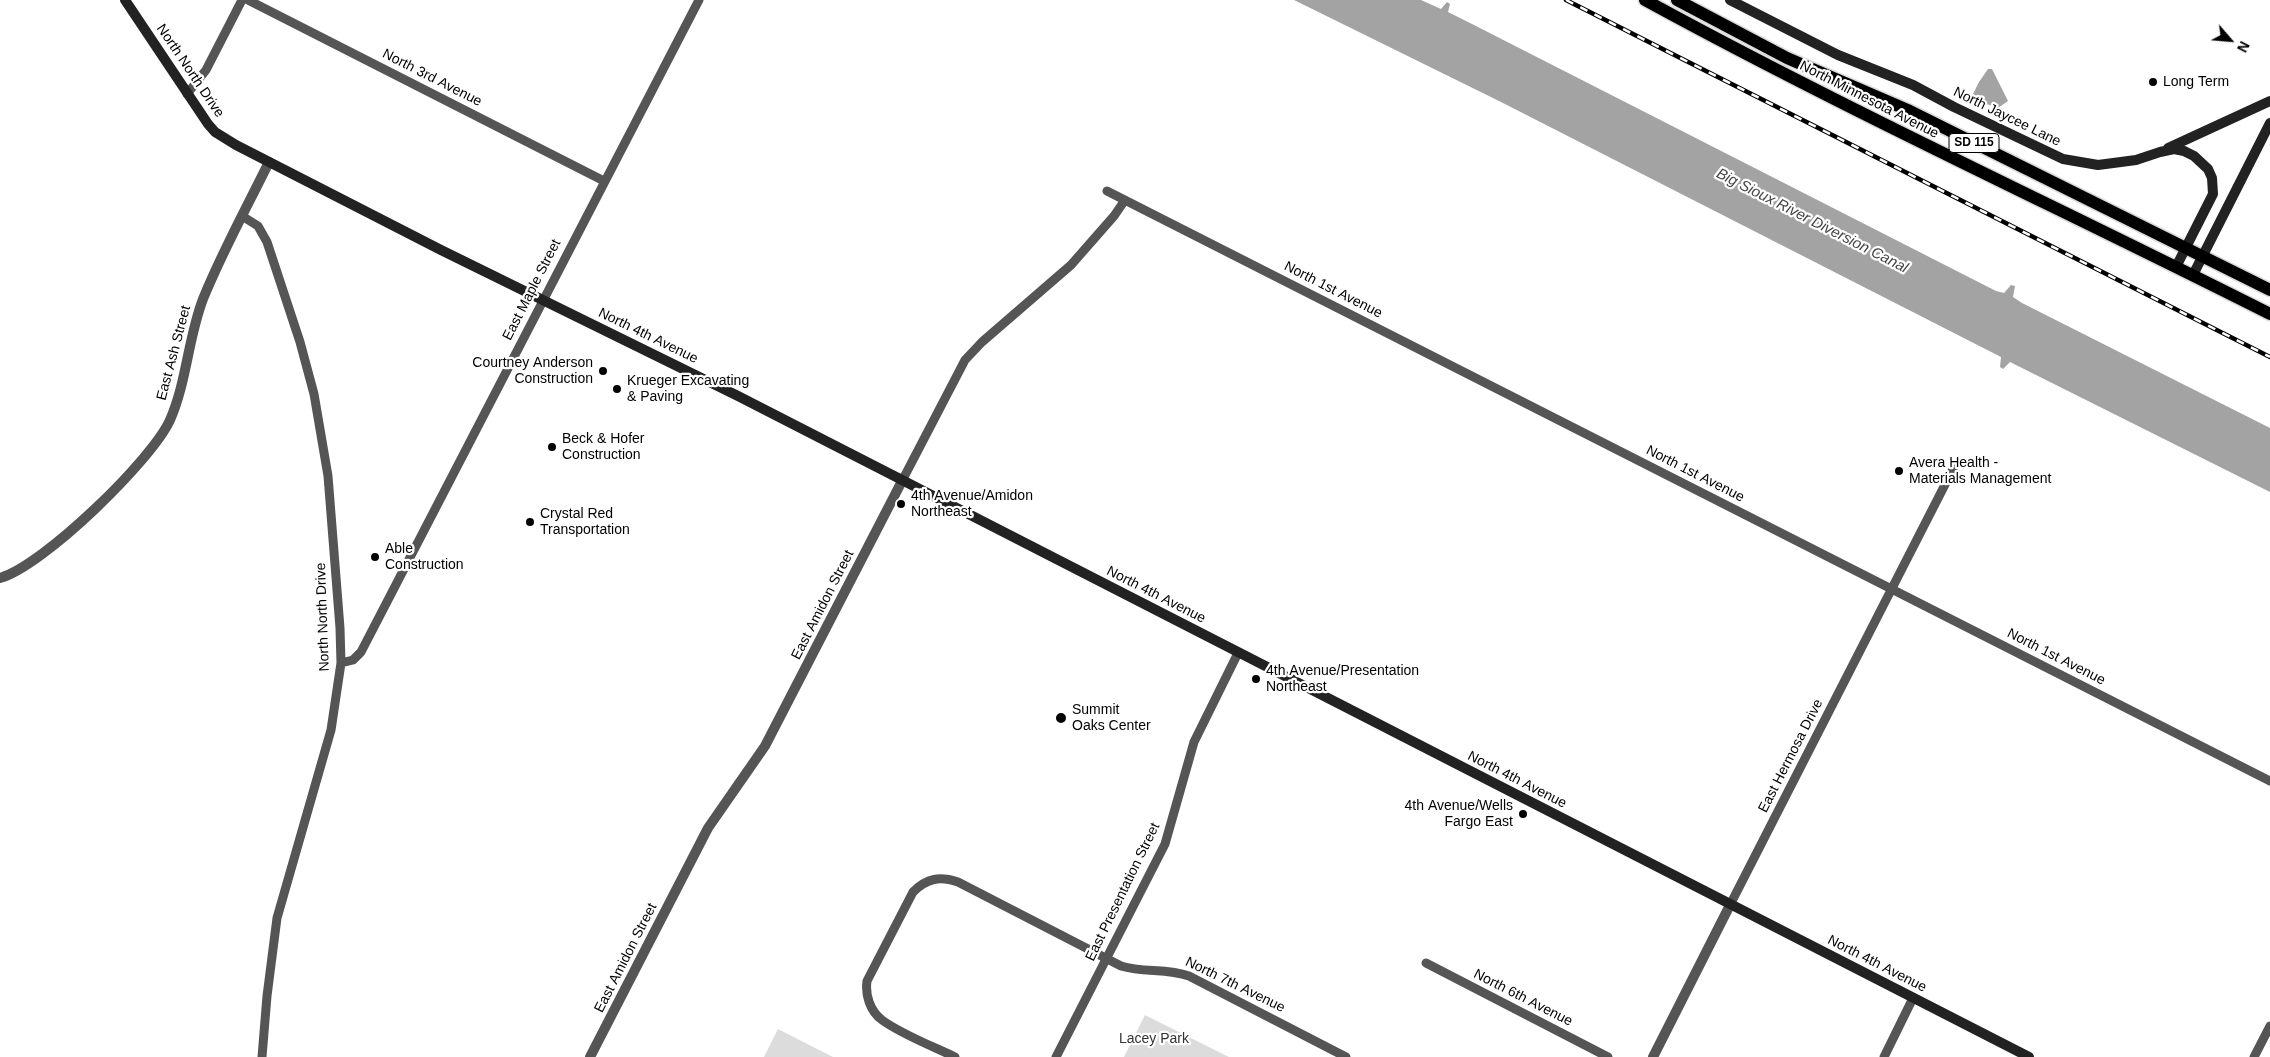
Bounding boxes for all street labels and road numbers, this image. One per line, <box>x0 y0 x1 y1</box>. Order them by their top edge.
street label: North North Drive <box>153 21 227 121</box>
street label: North 3rd Avenue <box>379 46 485 110</box>
street label: North Minnesota Avenue <box>1797 58 1941 142</box>
street label: North Jaycee Lane <box>1951 84 2063 150</box>
road number: SD 115 <box>1949 134 1999 152</box>
street label: East Maple Street <box>499 237 565 343</box>
street label: North 1st Avenue <box>1281 258 1385 322</box>
street label: East Ash Street <box>153 304 195 402</box>
street label: North 4th Avenue <box>595 305 701 367</box>
street label: North 1st Avenue <box>1643 442 1747 506</box>
street label: East Amidon Street <box>788 547 858 663</box>
street label: North North Drive <box>313 562 333 672</box>
street label: North 4th Avenue <box>1104 563 1208 627</box>
street label: North 1st Avenue <box>2004 625 2108 689</box>
street label: East Hermosa Drive <box>1755 696 1827 816</box>
street label: North 4th Avenue <box>1465 748 1569 812</box>
street label: East Presentation Street <box>1082 820 1164 964</box>
street label: East Amidon Street <box>591 900 661 1016</box>
street label: North 4th Avenue <box>1825 932 1929 996</box>
street label: North 7th Avenue <box>1182 954 1288 1016</box>
street label: North 6th Avenue <box>1471 966 1575 1030</box>

